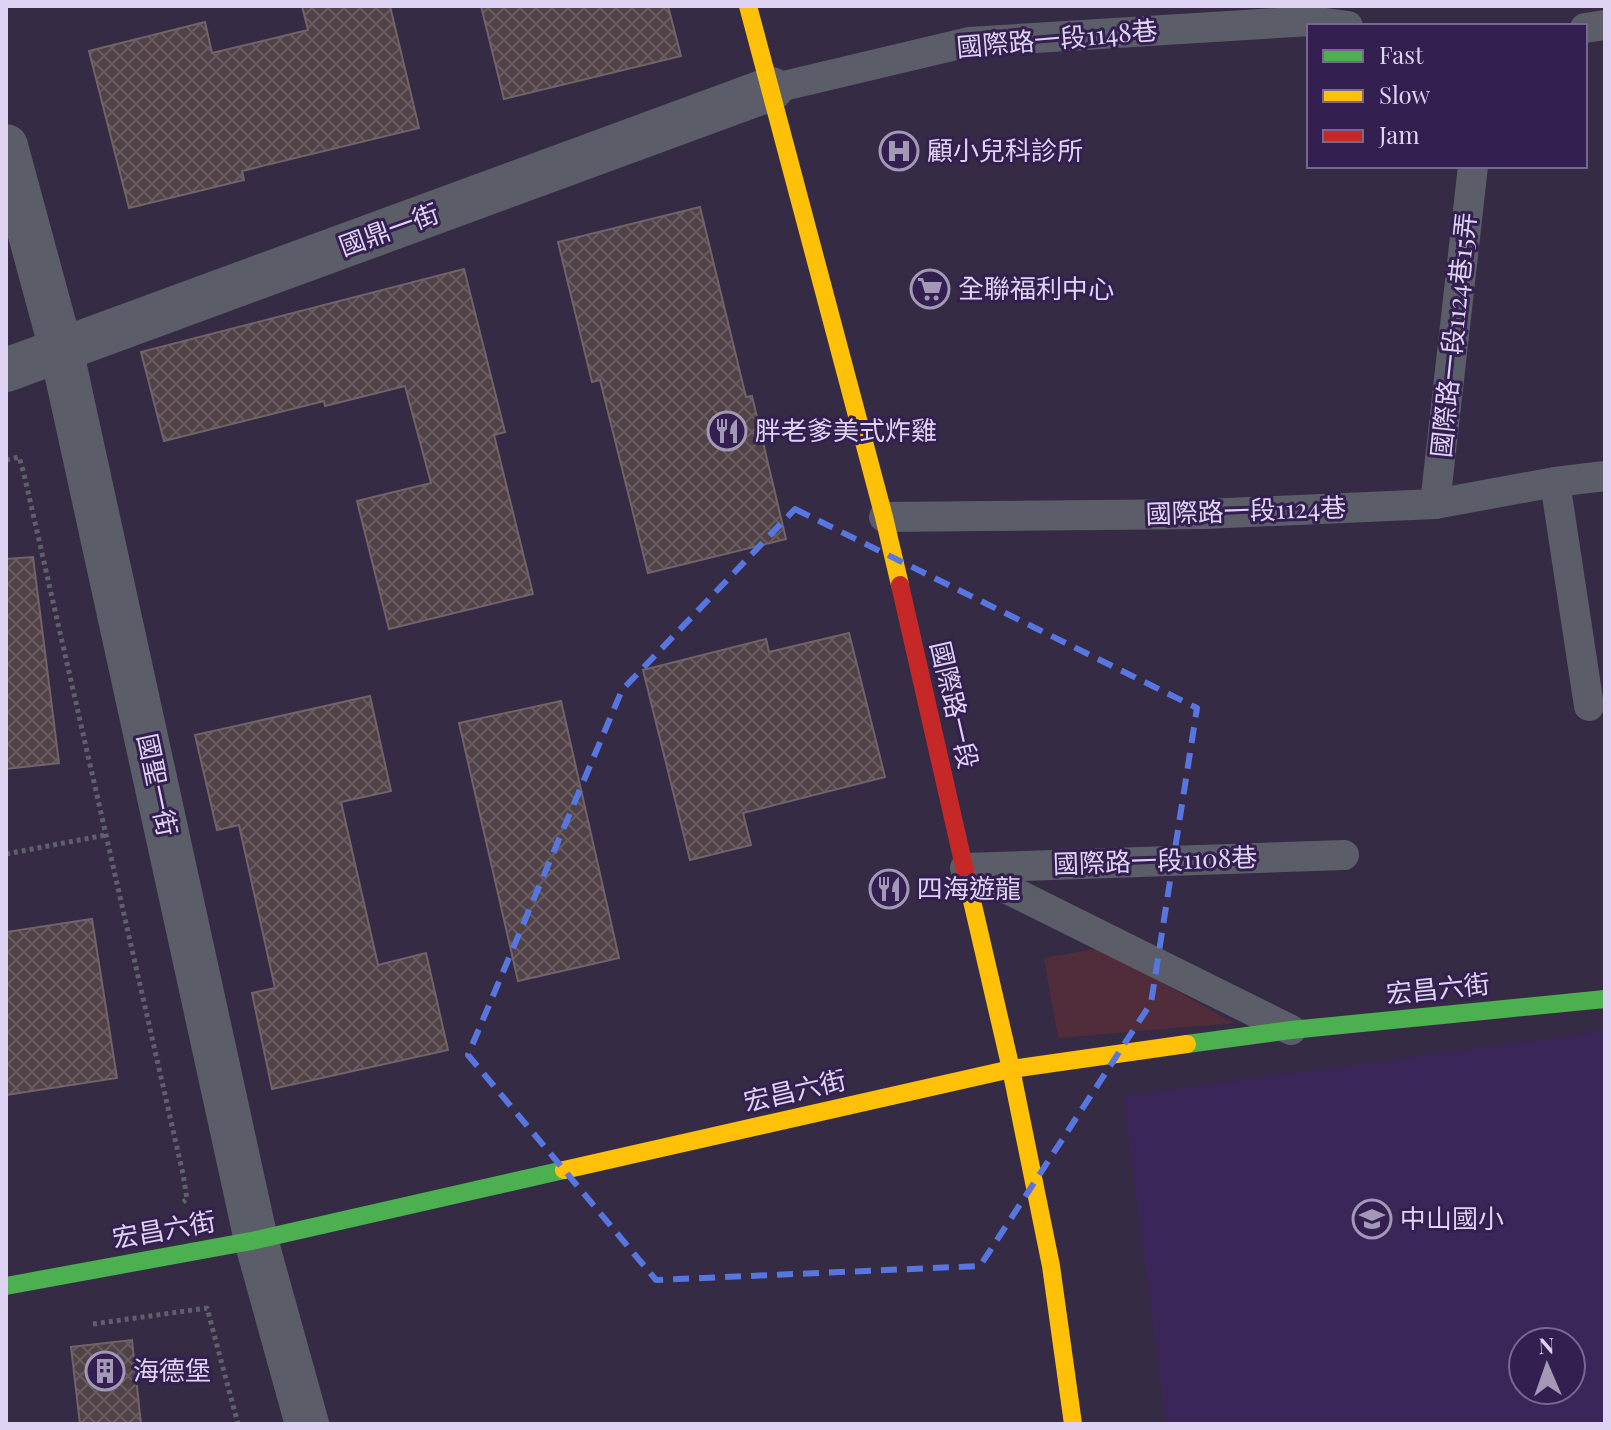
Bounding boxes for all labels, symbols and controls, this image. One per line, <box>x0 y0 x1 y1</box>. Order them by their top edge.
street label: 國際路一段1148巷 <box>955 11 1159 64</box>
legend <box>1307 24 1587 168</box>
text: Fast <box>1379 38 1424 70</box>
text: Slow <box>1379 78 1431 110</box>
text: Jam <box>1378 118 1420 150</box>
hospital icon: 顧小兒科診所 <box>878 130 920 172</box>
place label: 顧小兒科診所 <box>927 132 1083 167</box>
street label: 國鼎一街 <box>334 194 443 263</box>
street label: 國際路一段1124巷15弄 <box>1422 210 1483 459</box>
supermarket icon: 全聯福利中心 <box>909 268 951 310</box>
place label: 全聯福利中心 <box>958 270 1114 305</box>
restaurant icon: 胖老爹美式炸雞 <box>706 410 748 452</box>
place label: 胖老爹美式炸雞 <box>755 412 937 447</box>
street label: 國際路一段1124巷 <box>1145 489 1347 530</box>
street label: 國際路一段 <box>924 637 987 772</box>
street label: 國聖一街 <box>131 730 186 839</box>
street label: 國際路一段1108巷 <box>1052 838 1258 881</box>
restaurant icon: 四海遊龍 <box>868 868 910 910</box>
place label: 四海遊龍 <box>917 870 1021 905</box>
street label: 宏昌六街 <box>1384 965 1491 1010</box>
street label: 宏昌六街 <box>740 1061 849 1118</box>
school or university icon: 中山國小 <box>1351 1198 1393 1240</box>
place label: 中山國小 <box>1400 1200 1504 1235</box>
street label: 宏昌六街 <box>109 1202 218 1255</box>
north arrow <box>1507 1326 1587 1406</box>
text: N <box>1538 1330 1555 1360</box>
building icon: 海德堡 <box>84 1350 126 1392</box>
place label: 海德堡 <box>133 1352 211 1387</box>

